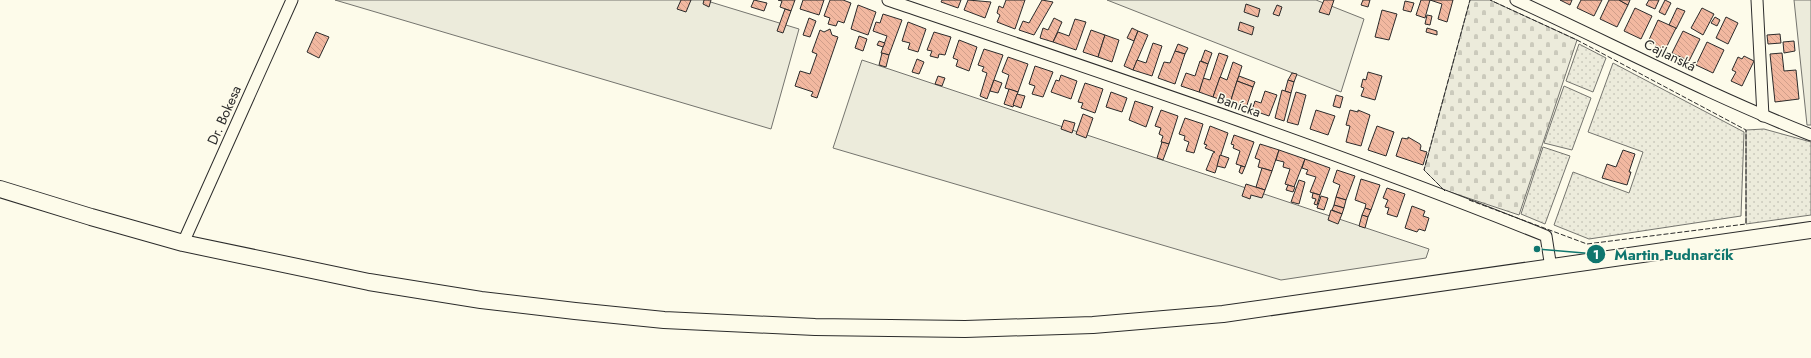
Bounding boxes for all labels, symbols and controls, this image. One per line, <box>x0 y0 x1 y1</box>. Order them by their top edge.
street label: Cajlanská <box>1641 34 1699 76</box>
street label: Dr. Bokesa <box>202 82 246 148</box>
street label: Banícka <box>1214 88 1264 122</box>
callout: Martin Pudnarčík <box>1586 241 1741 268</box>
text: Martin Pudnarčík <box>1614 244 1734 266</box>
text: 1 <box>1593 246 1599 264</box>

